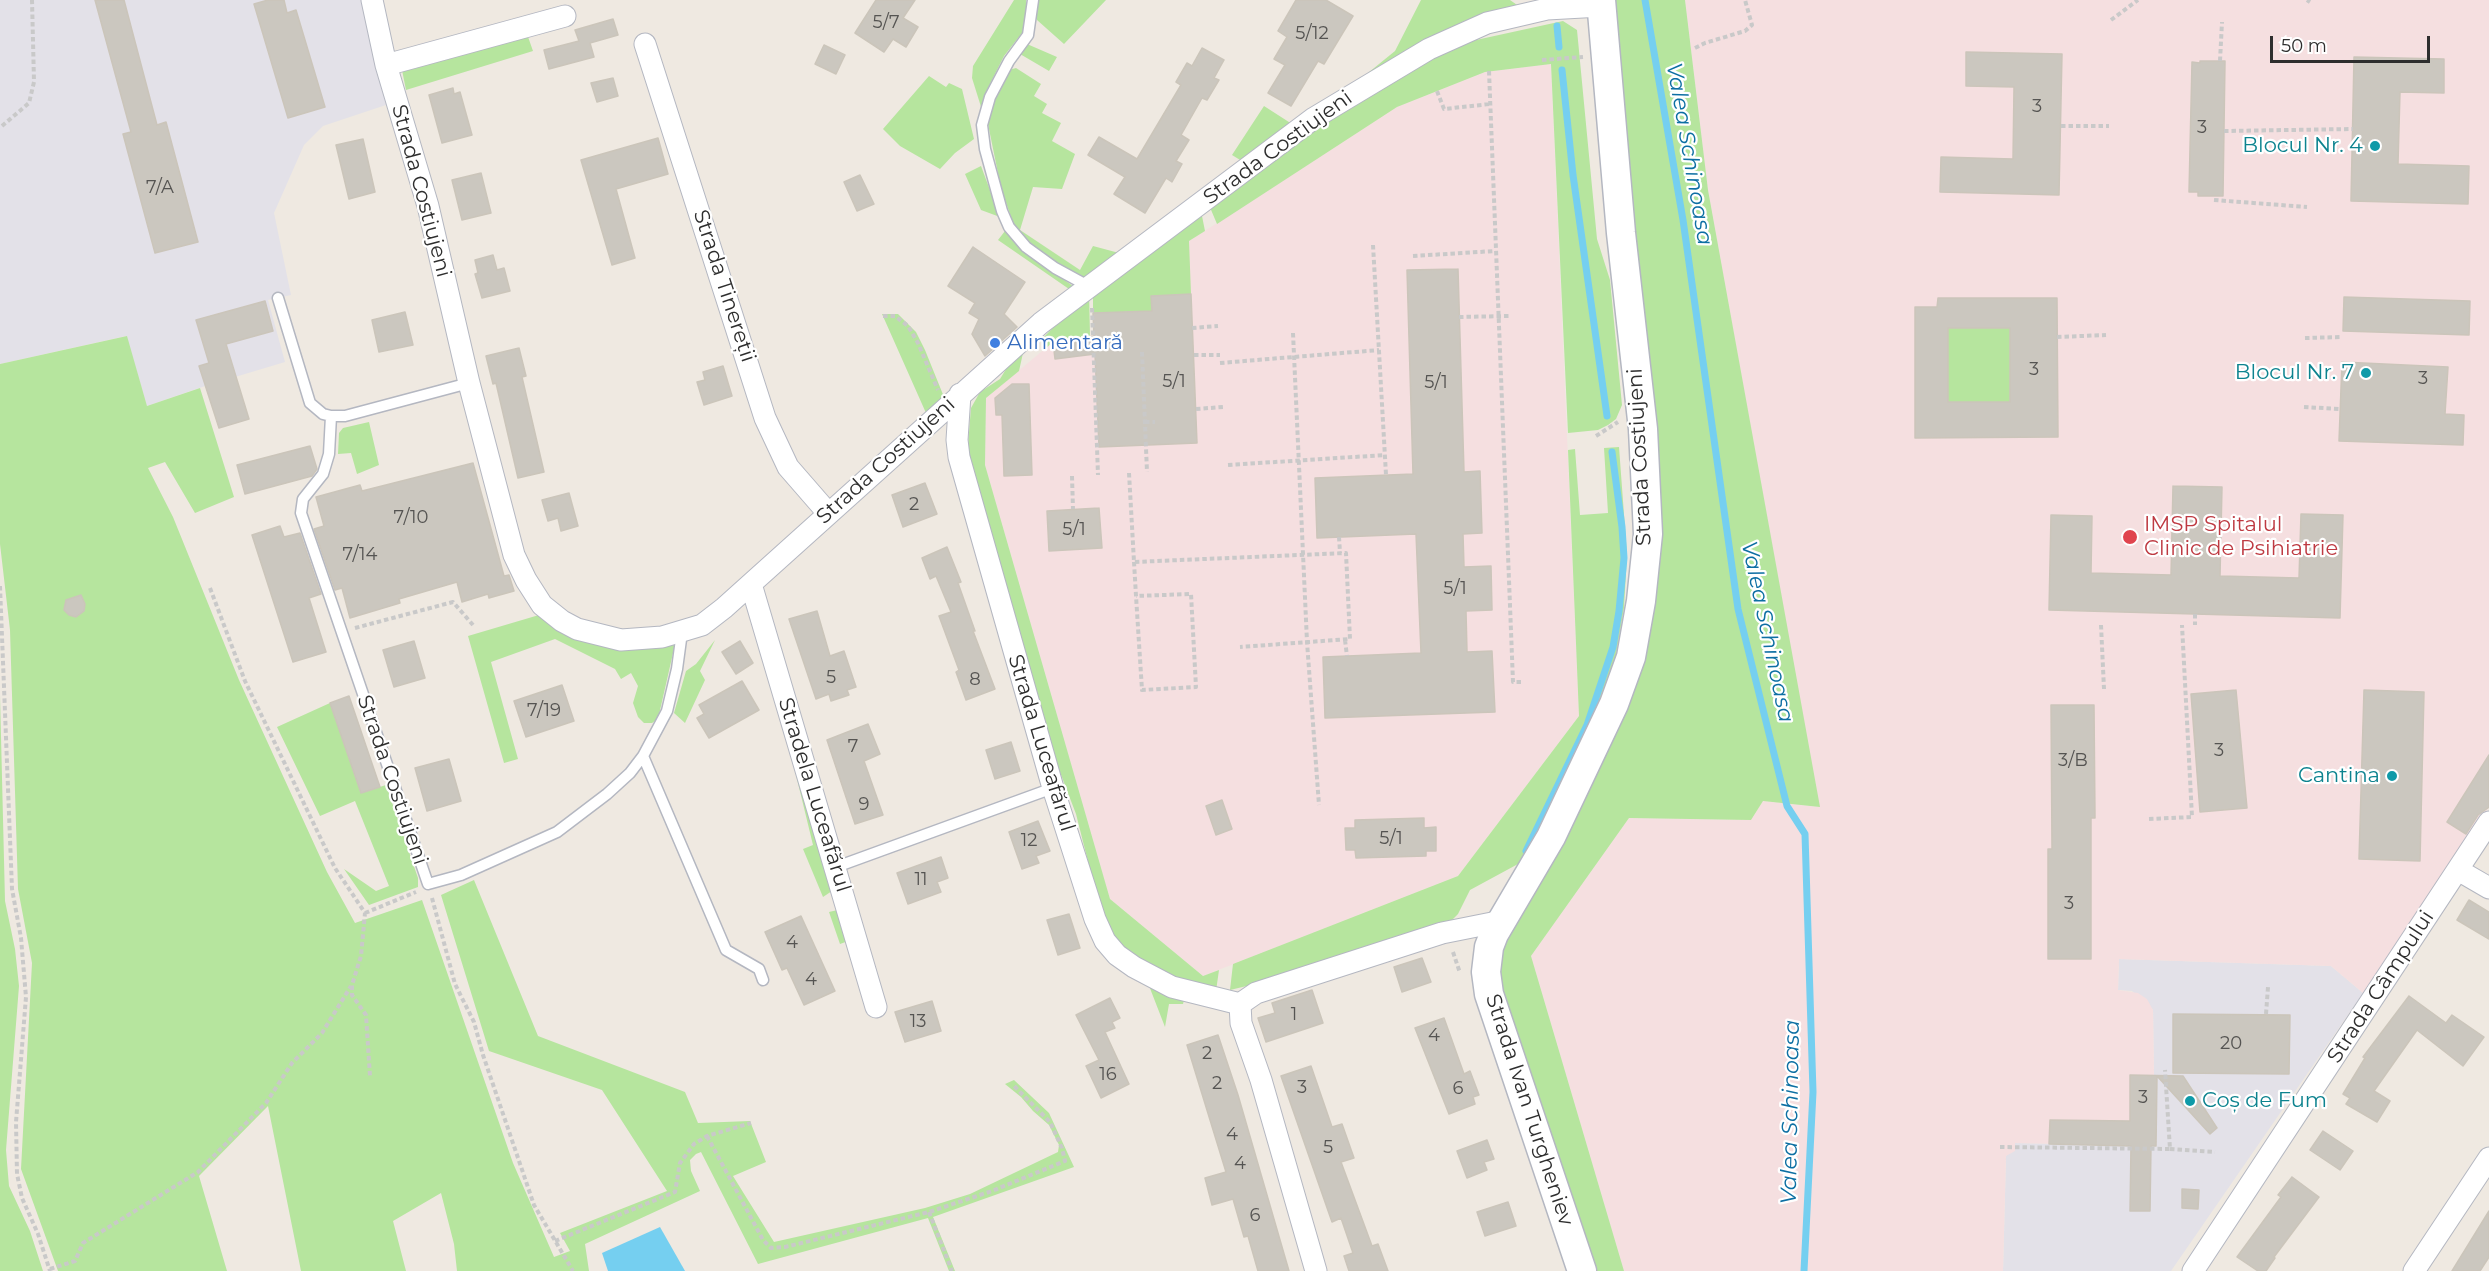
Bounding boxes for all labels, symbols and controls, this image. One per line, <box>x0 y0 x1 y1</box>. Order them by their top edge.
house number: 5/7 <box>872 12 900 34</box>
house number: 5/12 <box>1295 23 1329 45</box>
scale bar <box>2273 24 2434 62</box>
text: 50 m <box>2281 35 2327 57</box>
water label: Valea Schinoasa <box>1660 61 1718 247</box>
street label: Strada Costiujeni <box>1199 86 1357 210</box>
house number: 3 <box>2032 96 2042 118</box>
street label: Strada Costiujeni <box>386 102 456 280</box>
house number: 3 <box>2197 117 2207 139</box>
place label: Blocul Nr. 4 <box>2242 133 2363 159</box>
marker: Blocul Nr. 4 <box>2368 139 2382 153</box>
house number: 7/A <box>146 177 174 199</box>
street label: Strada Tinereții <box>687 207 761 365</box>
place label: Alimentară <box>1007 330 1123 356</box>
marker: Alimentară <box>988 336 1002 350</box>
house number: 3 <box>2029 359 2039 381</box>
place label: Blocul Nr. 7 <box>2235 360 2354 386</box>
marker: Blocul Nr. 7 <box>2359 366 2373 380</box>
street label: Strada Costiujeni <box>1623 368 1657 546</box>
house number: 3 <box>2418 368 2428 390</box>
house number: 5/1 <box>1162 371 1186 393</box>
house number: 5/1 <box>1424 372 1448 394</box>
street label: Strada Costiujeni <box>811 392 961 530</box>
house number: 2 <box>909 494 919 516</box>
house number: 7/10 <box>394 507 428 529</box>
place label: IMSP Spitalul Clinic de Psihiatrie <box>2144 512 2338 562</box>
house number: 5/1 <box>1062 519 1086 541</box>
marker: IMSP Spitalul Clinic de Psihiatrie <box>2121 528 2139 546</box>
water label: Valea Schinoasa <box>1735 539 1799 725</box>
house number: 7/14 <box>343 544 377 566</box>
house number: 5/1 <box>1443 578 1467 600</box>
street label: Strada Luceafărul <box>1002 651 1080 835</box>
house number: 5 <box>826 667 836 689</box>
house number: 8 <box>969 669 981 691</box>
street label: Strada Costiujeni <box>351 692 433 868</box>
street label: Stradela Luceafărul <box>772 695 856 895</box>
house number: 7/19 <box>527 700 561 722</box>
house number: 7 <box>848 736 858 758</box>
house number: 3 <box>2214 740 2224 762</box>
house number: 3/B <box>2058 750 2088 772</box>
place label: Cantina <box>2298 763 2380 789</box>
marker: Cantina <box>2385 769 2399 783</box>
house number: 9 <box>859 794 869 816</box>
house number: 5/1 <box>1379 828 1403 850</box>
house number: 12 <box>1021 830 1037 852</box>
house number: 11 <box>915 869 927 891</box>
house number: 3 <box>2064 893 2074 915</box>
street label: Strada Câmpului <box>2322 906 2440 1068</box>
house number: 4 <box>786 932 798 954</box>
house number: 4 <box>805 969 817 991</box>
street label: Strada Ivan Turgheniev <box>1480 991 1578 1229</box>
house number: 1 <box>1291 1004 1297 1026</box>
house number: 13 <box>910 1011 926 1033</box>
water label: Valea Schinoasa <box>1776 1019 1806 1205</box>
house number: 4 <box>1428 1025 1440 1047</box>
house number: 20 <box>2220 1033 2242 1055</box>
house number: 2 <box>1202 1043 1212 1065</box>
house number: 16 <box>1099 1064 1117 1086</box>
house number: 2 <box>1212 1073 1222 1095</box>
house number: 3 <box>1297 1077 1307 1099</box>
house number: 6 <box>1453 1078 1463 1100</box>
house number: 3 <box>2138 1087 2148 1109</box>
place label: Coș de Fum <box>2202 1088 2327 1114</box>
marker: Coș de Fum <box>2183 1094 2197 1108</box>
house number: 4 <box>1226 1124 1238 1146</box>
house number: 5 <box>1323 1137 1333 1159</box>
house number: 4 <box>1234 1153 1246 1175</box>
house number: 6 <box>1250 1205 1260 1227</box>

